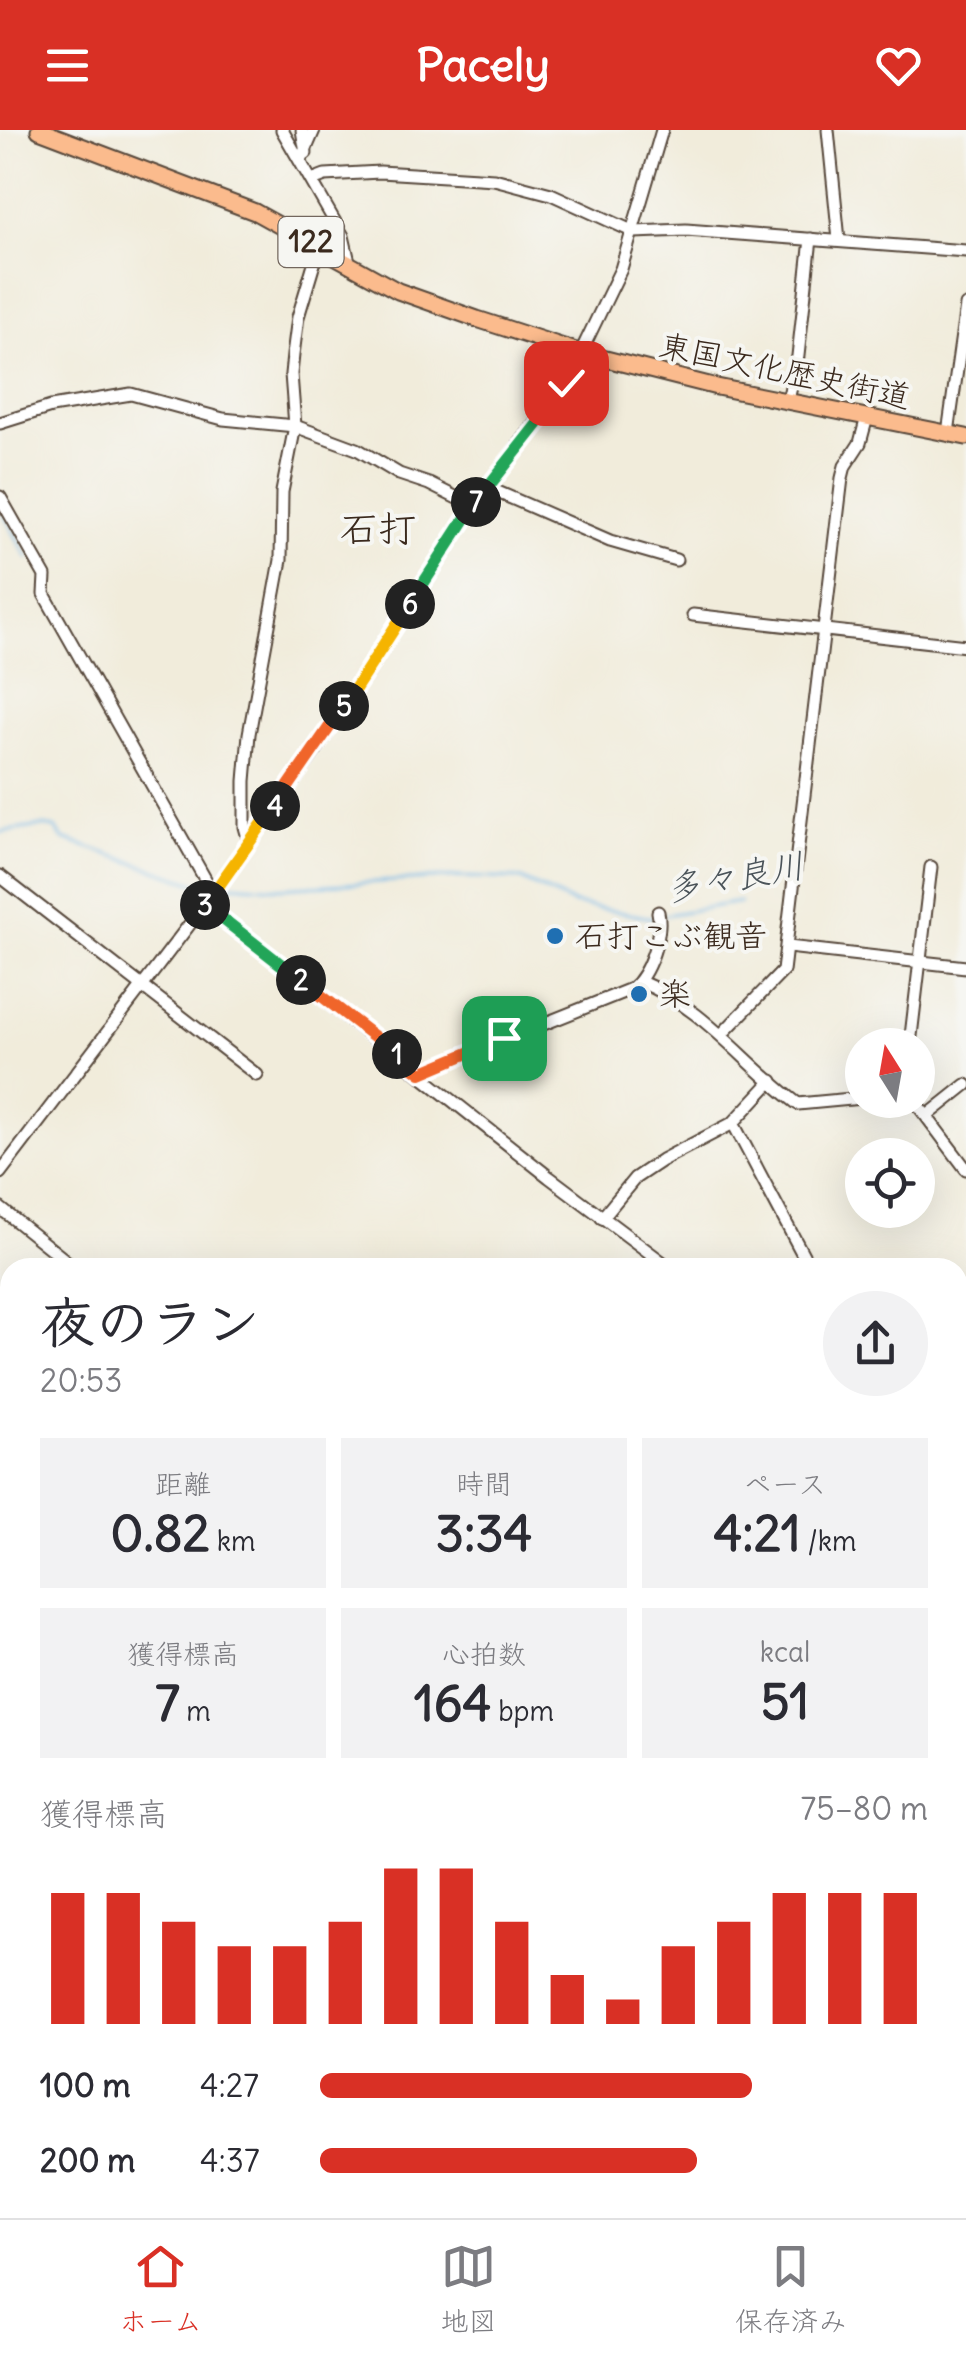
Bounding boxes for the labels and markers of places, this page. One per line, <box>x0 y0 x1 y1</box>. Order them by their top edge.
pin <box>524 341 609 426</box>
pin: 7 <box>451 477 501 527</box>
pin: 6 <box>385 579 435 629</box>
pin: 5 <box>319 681 369 731</box>
pin: 4 <box>250 781 300 831</box>
pin: 3 <box>180 880 230 930</box>
place label: 石打こぶ観音 <box>575 915 767 956</box>
marker: 石打こぶ観音 <box>544 925 566 947</box>
pin: 2 <box>276 955 326 1005</box>
place label: 楽 <box>659 973 691 1014</box>
marker: 楽 <box>628 983 650 1005</box>
pin <box>462 996 547 1081</box>
pin: 1 <box>372 1029 422 1079</box>

